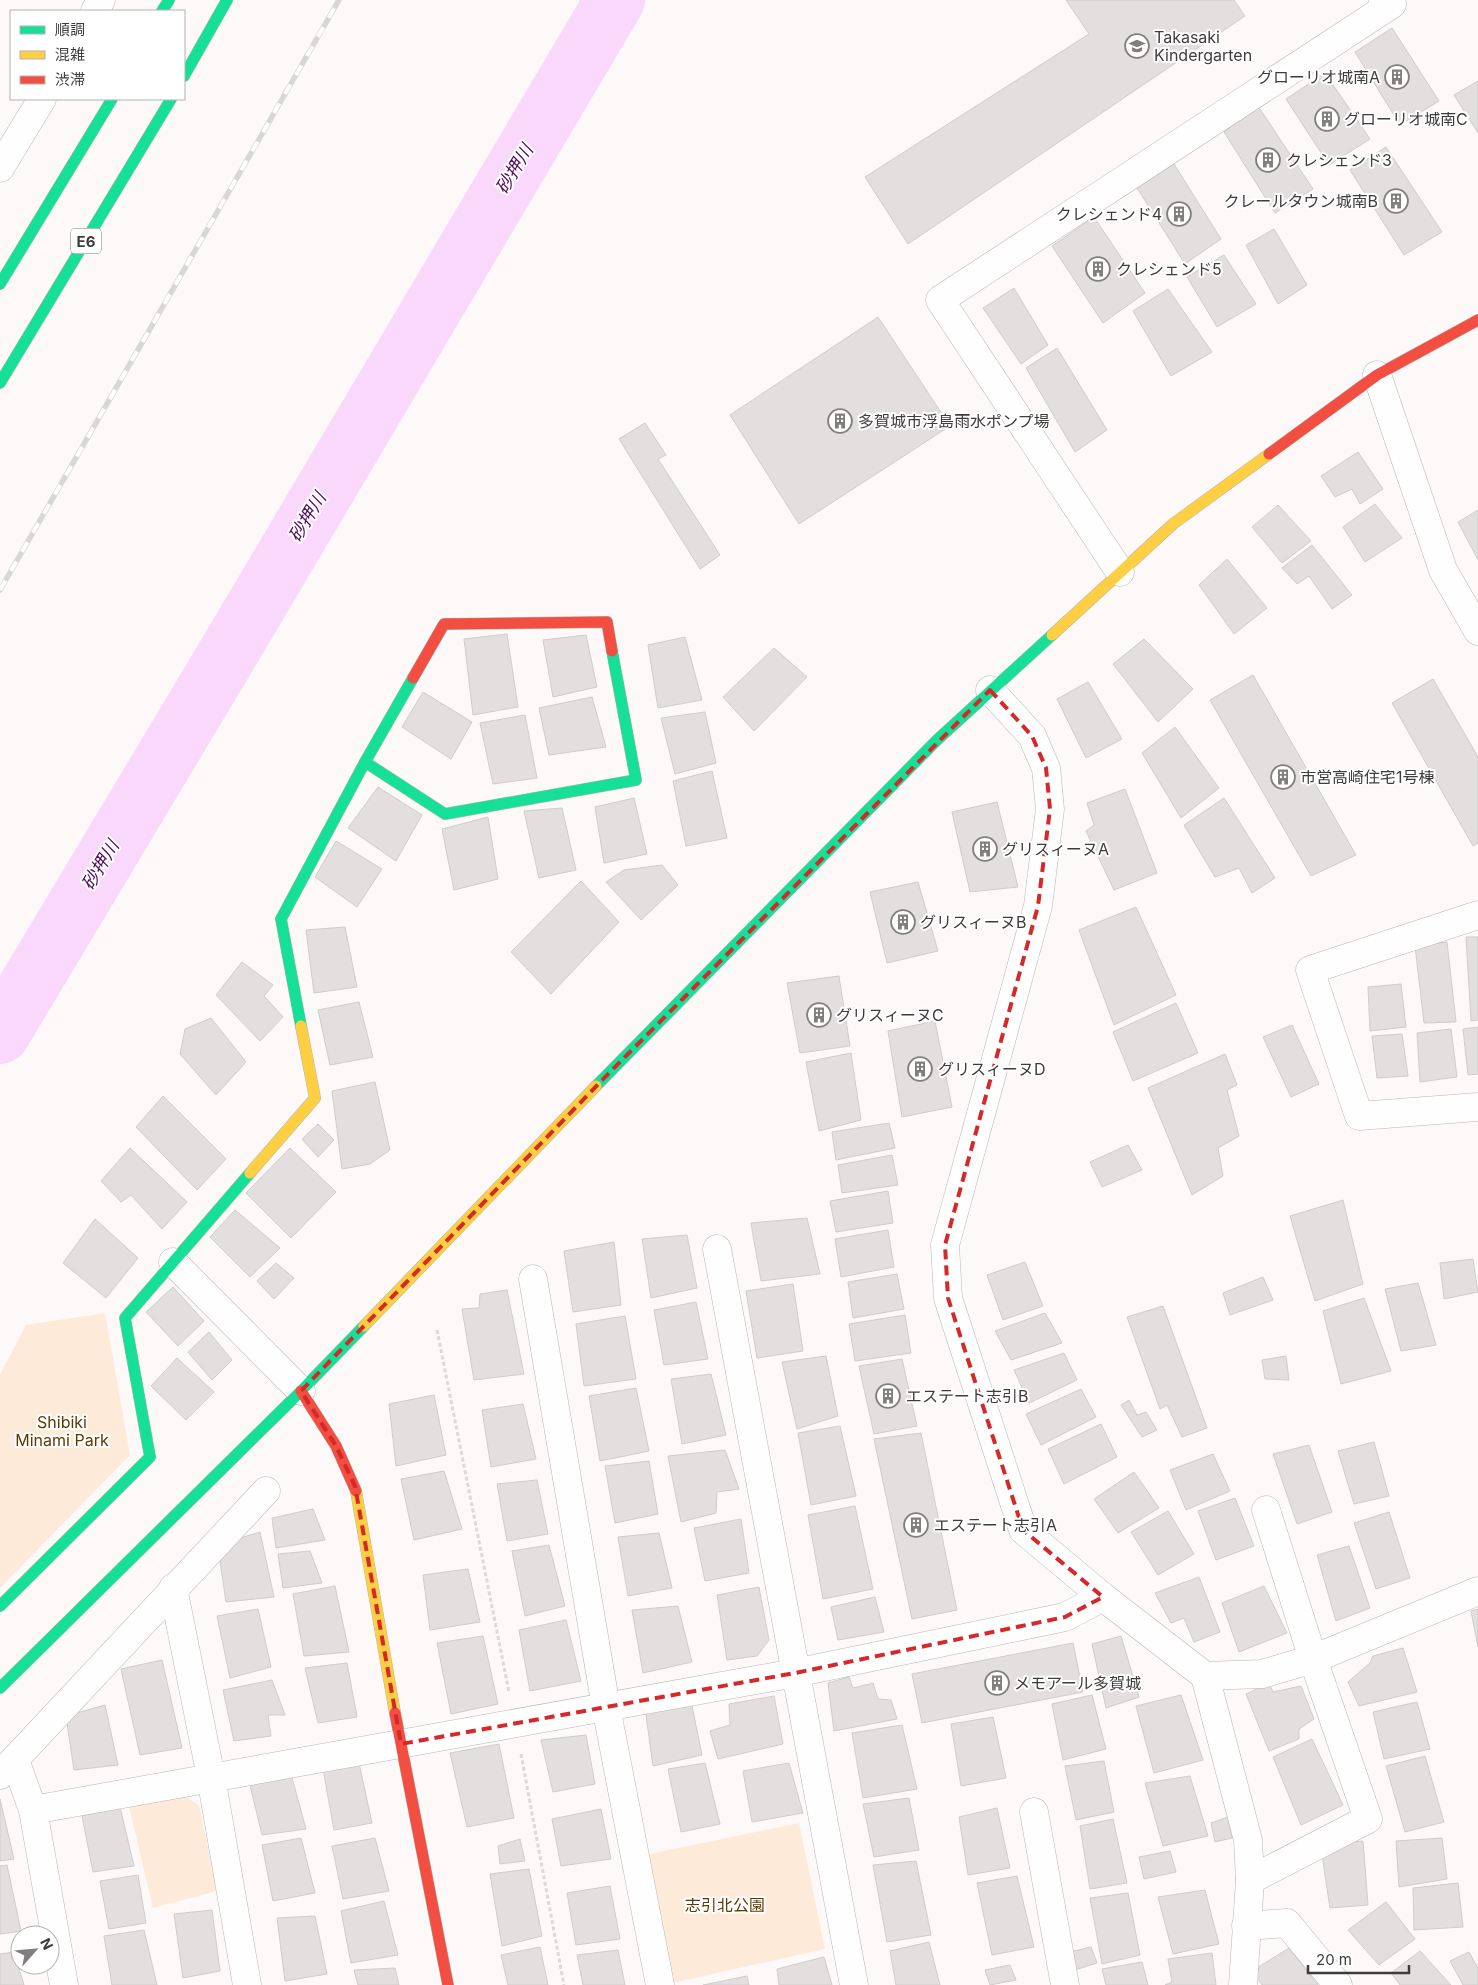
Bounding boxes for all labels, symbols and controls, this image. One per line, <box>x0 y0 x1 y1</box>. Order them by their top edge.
legend <box>10 10 185 100</box>
text: 順調 <box>55 20 85 39</box>
place label: Takasaki Kindergarten <box>1154 27 1252 65</box>
school or university icon: Takasaki Kindergarten <box>1124 33 1150 59</box>
text: 混雑 <box>55 45 85 64</box>
building icon: グローリオ城南A <box>1384 64 1410 90</box>
place label: グローリオ城南A <box>1257 67 1380 87</box>
text: 渋滞 <box>55 70 85 89</box>
building icon: グローリオ城南C <box>1314 106 1340 132</box>
place label: グローリオ城南C <box>1344 109 1468 129</box>
water label: 砂押川 <box>491 139 538 198</box>
building icon: クレシェンド3 <box>1255 147 1281 173</box>
place label: クレシェンド3 <box>1286 150 1392 170</box>
building icon: クレールタウン城南B <box>1383 188 1409 214</box>
place label: クレールタウン城南B <box>1224 191 1378 211</box>
building icon: クレシェンド4 <box>1166 201 1192 227</box>
place label: クレシェンド4 <box>1056 204 1162 224</box>
road number: E6 <box>71 228 101 254</box>
building icon: クレシェンド5 <box>1085 256 1111 282</box>
place label: クレシェンド5 <box>1116 259 1222 279</box>
building icon: 多賀城市浮島雨水ポンプ場 <box>827 408 853 434</box>
place label: 多賀城市浮島雨水ポンプ場 <box>858 411 1050 431</box>
water label: 砂押川 <box>284 487 331 546</box>
building icon: 市営高崎住宅1号棟 <box>1270 764 1296 790</box>
place label: 市営高崎住宅1号棟 <box>1300 767 1435 787</box>
water label: 砂押川 <box>77 835 124 894</box>
building icon: グリスィーヌA <box>972 836 998 862</box>
place label: グリスィーヌA <box>1002 839 1109 859</box>
building icon: グリスィーヌB <box>890 909 916 935</box>
place label: グリスィーヌB <box>920 912 1026 932</box>
building icon: グリスィーヌC <box>806 1002 832 1028</box>
place label: グリスィーヌC <box>836 1005 944 1025</box>
building icon: グリスィーヌD <box>907 1056 933 1082</box>
place label: グリスィーヌD <box>938 1059 1046 1079</box>
building icon: エステート志引B <box>875 1383 901 1409</box>
place label: エステート志引B <box>906 1386 1028 1406</box>
park label: Shibiki Minami Park <box>15 1412 109 1450</box>
building icon: エステート志引A <box>903 1512 929 1538</box>
place label: エステート志引A <box>934 1515 1057 1535</box>
building icon: メモアール多賀城 <box>984 1670 1010 1696</box>
place label: メモアール多賀城 <box>1014 1673 1141 1693</box>
park label: 志引北公園 <box>685 1895 765 1915</box>
north arrow <box>10 1925 60 1975</box>
text: N <box>37 1935 57 1952</box>
scale bar <box>1308 1942 1409 1974</box>
text: 20 m <box>1316 1950 1352 1969</box>

